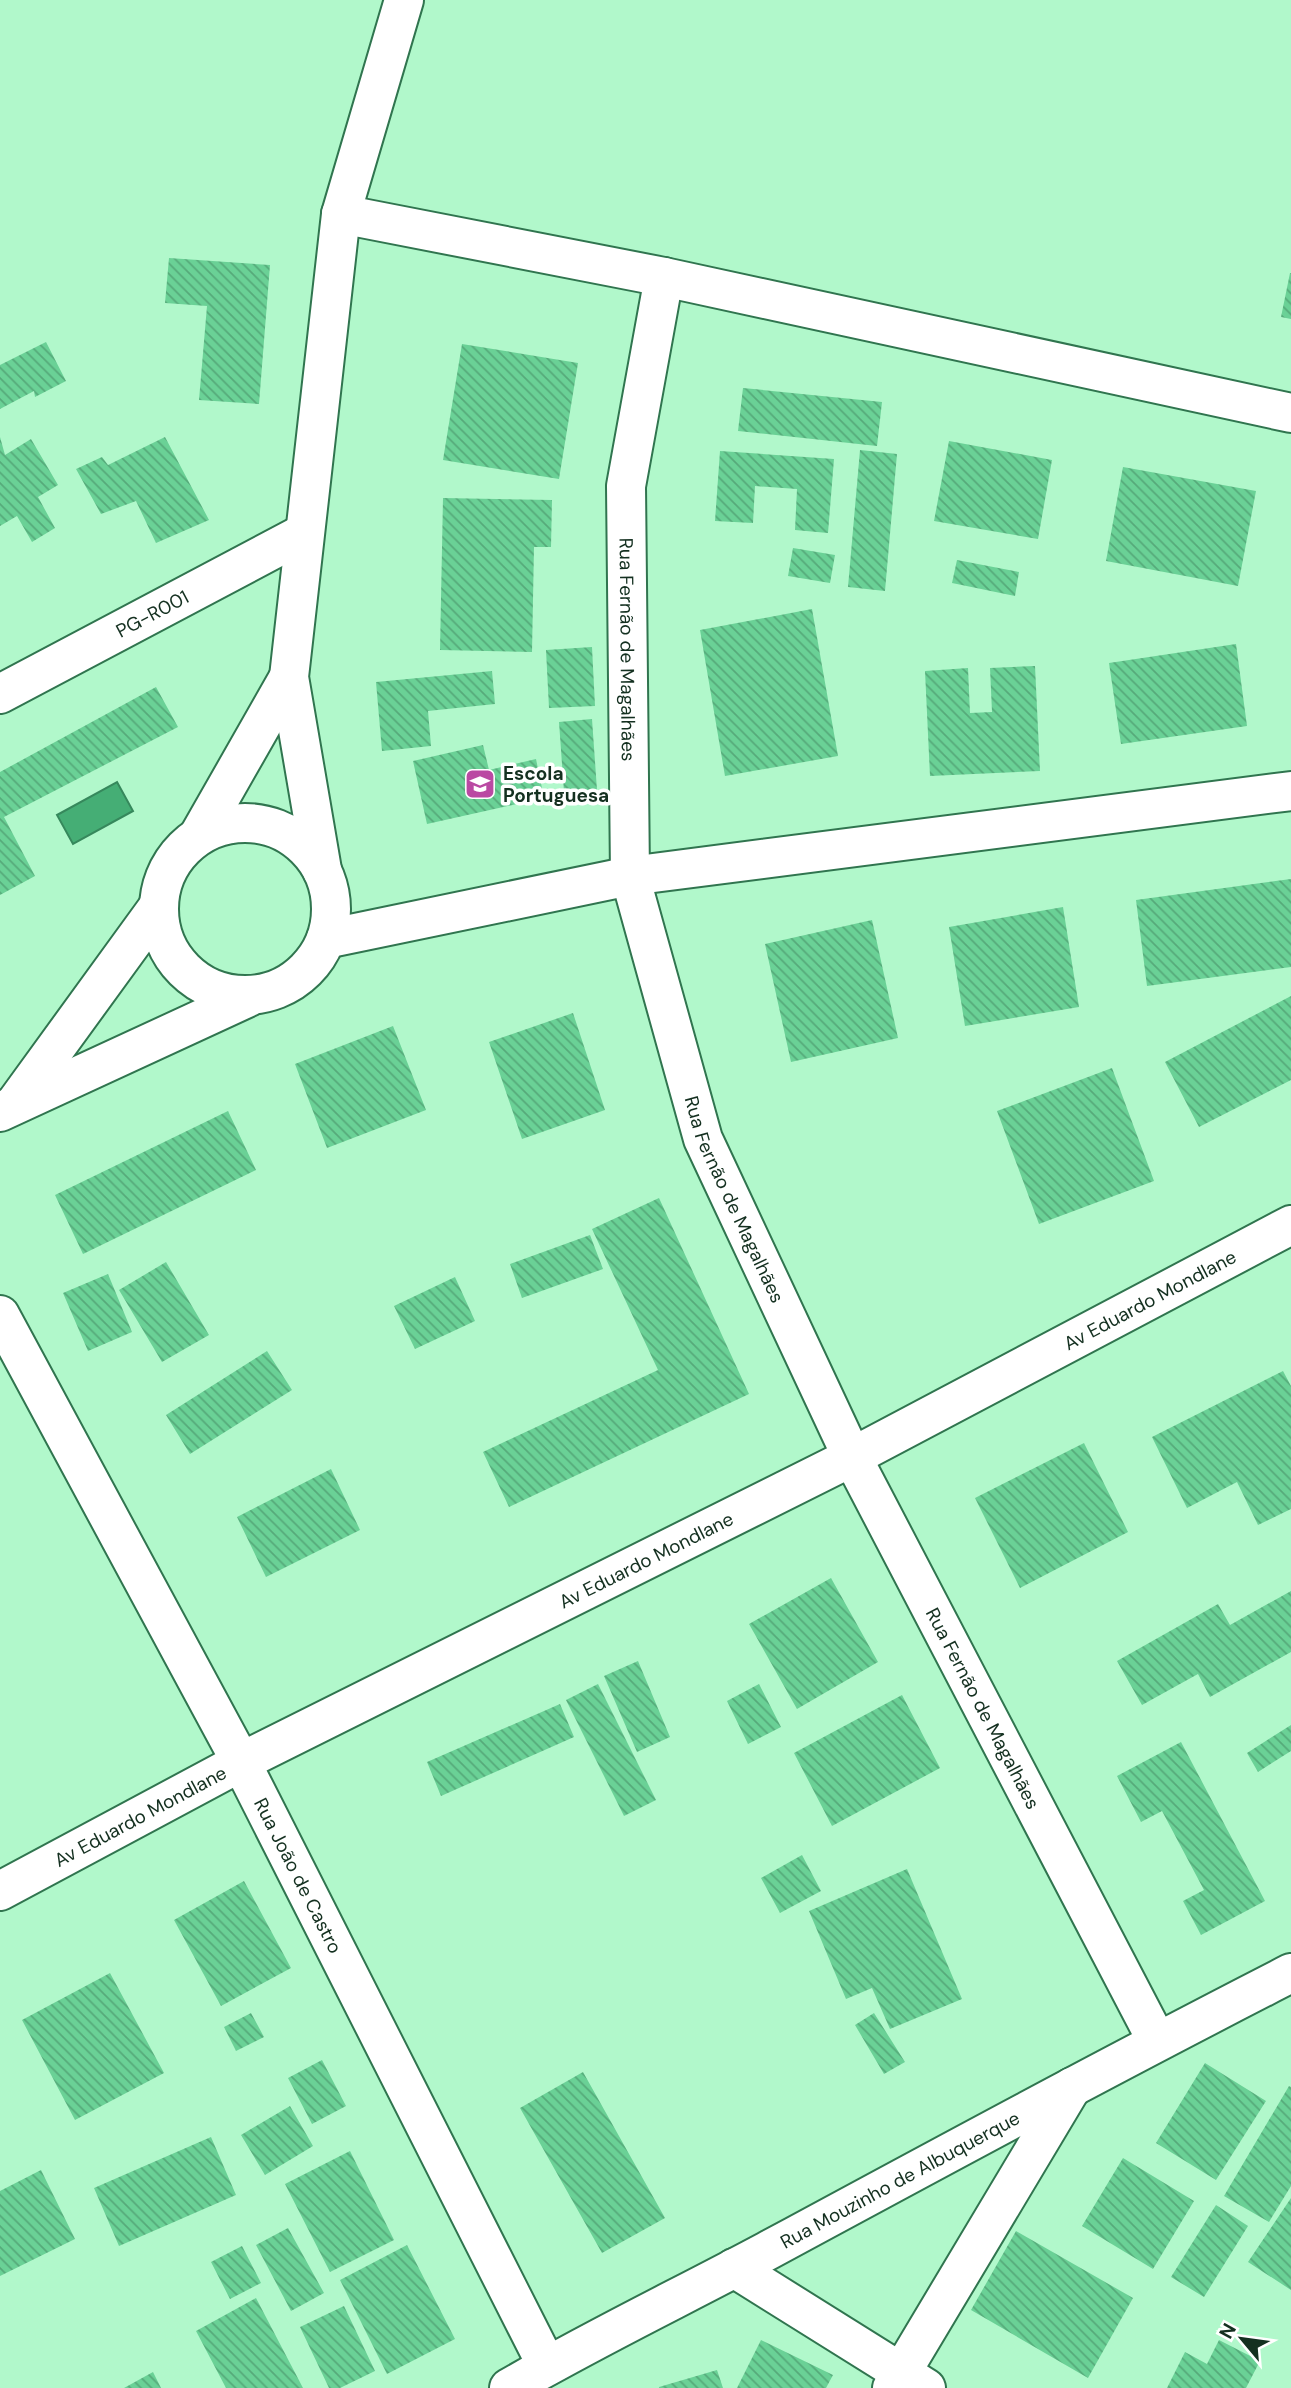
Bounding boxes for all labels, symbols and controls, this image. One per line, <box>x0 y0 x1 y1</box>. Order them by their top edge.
street label: Rua Fernão de Magalhães <box>614 538 641 762</box>
street label: PG-R001 <box>111 584 193 643</box>
place label: Escola Portuguesa <box>503 761 609 808</box>
school or university icon: Escola Portuguesa <box>463 767 497 801</box>
street label: Rua Fernão de Magalhães <box>679 1093 790 1307</box>
street label: Av Eduardo Mondlane <box>1059 1244 1241 1356</box>
street label: Av Eduardo Mondlane <box>555 1506 738 1614</box>
street label: Rua Fernão de Magalhães <box>920 1604 1046 1813</box>
street label: Av Eduardo Mondlane <box>50 1760 231 1873</box>
street label: Rua João de Castro <box>248 1794 348 1958</box>
street label: Rua Mouzinho de Albuquerque <box>776 2105 1024 2255</box>
north arrow <box>1207 2304 1277 2374</box>
text: N <box>1213 2319 1242 2343</box>

